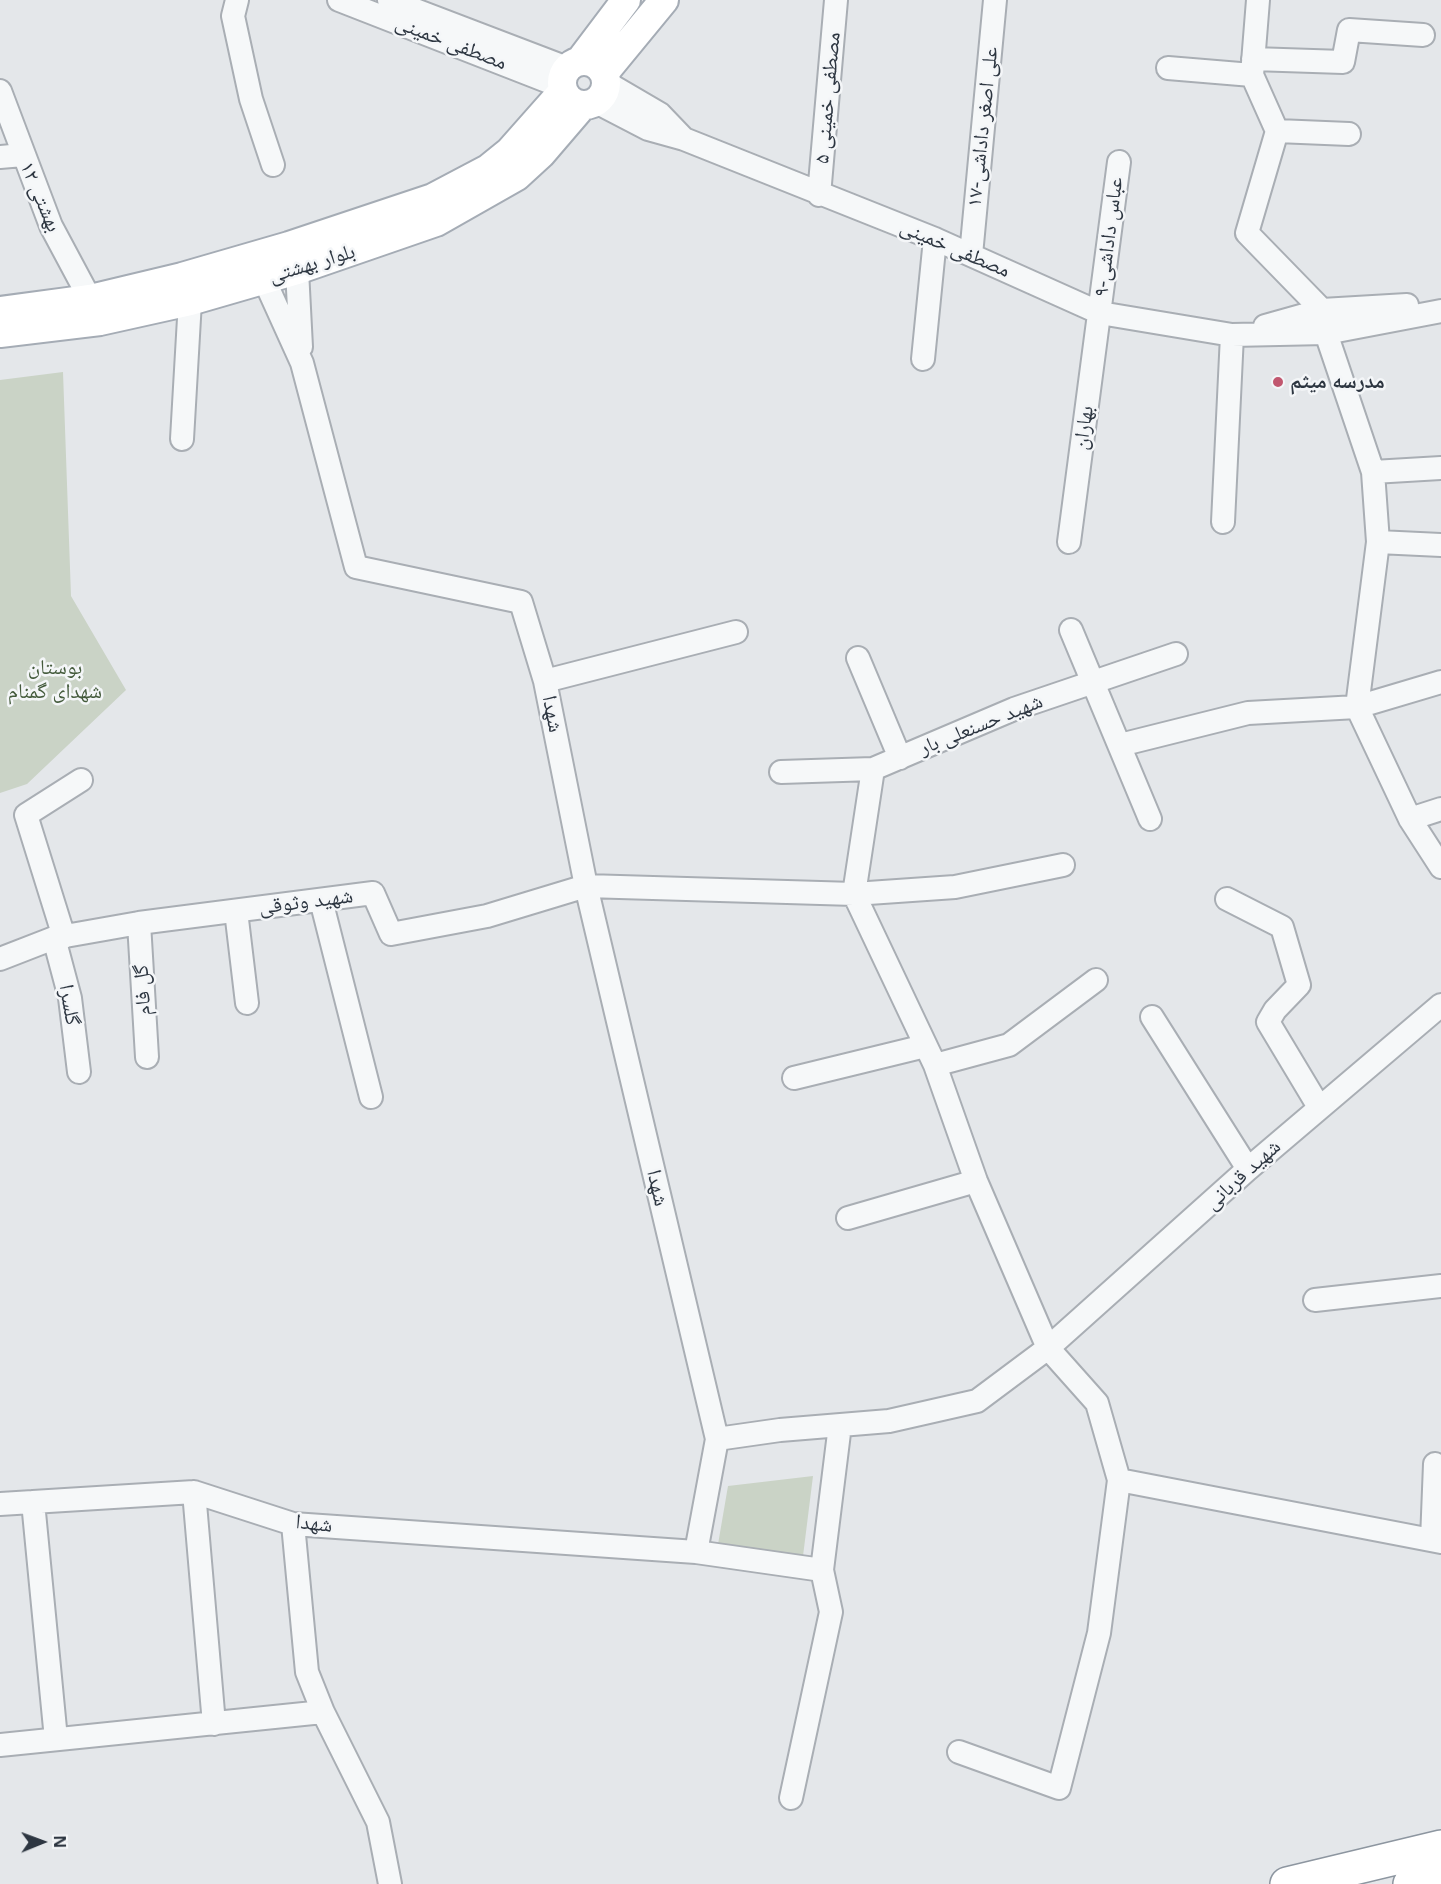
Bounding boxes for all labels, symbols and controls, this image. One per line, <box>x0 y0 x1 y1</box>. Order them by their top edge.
street label: مصطفی خمینی <box>392 10 510 76</box>
street label: مصطفی خمینی ۵ <box>810 31 846 165</box>
street label: علی اصغر داداشی-۱۷ <box>962 46 1004 208</box>
street label: بهشتی ۱۲ <box>14 158 66 236</box>
street label: عباس داداشی-۹ <box>1089 176 1129 298</box>
street label: مصطفی خمینی <box>896 214 1014 284</box>
street label: بلوار بهشتی <box>266 239 358 289</box>
place label: مدرسه میثم <box>1290 369 1385 395</box>
marker: مدرسه میثم <box>1271 375 1285 389</box>
street label: بهاران <box>1068 404 1100 452</box>
park label: بوستان شهدای گمنام <box>8 655 102 705</box>
street label: شهید حسنعلی بار <box>915 689 1047 761</box>
street label: شهدا <box>536 694 568 734</box>
street label: شهید وثوقی <box>257 884 355 920</box>
street label: گل فام <box>129 964 157 1016</box>
street label: گلسرا <box>53 982 85 1028</box>
street label: شهید قربانی <box>1200 1134 1286 1216</box>
street label: شهدا <box>641 1167 673 1209</box>
street label: شهدا <box>294 1510 334 1538</box>
north arrow <box>12 1812 72 1872</box>
text: N <box>49 1835 71 1848</box>

